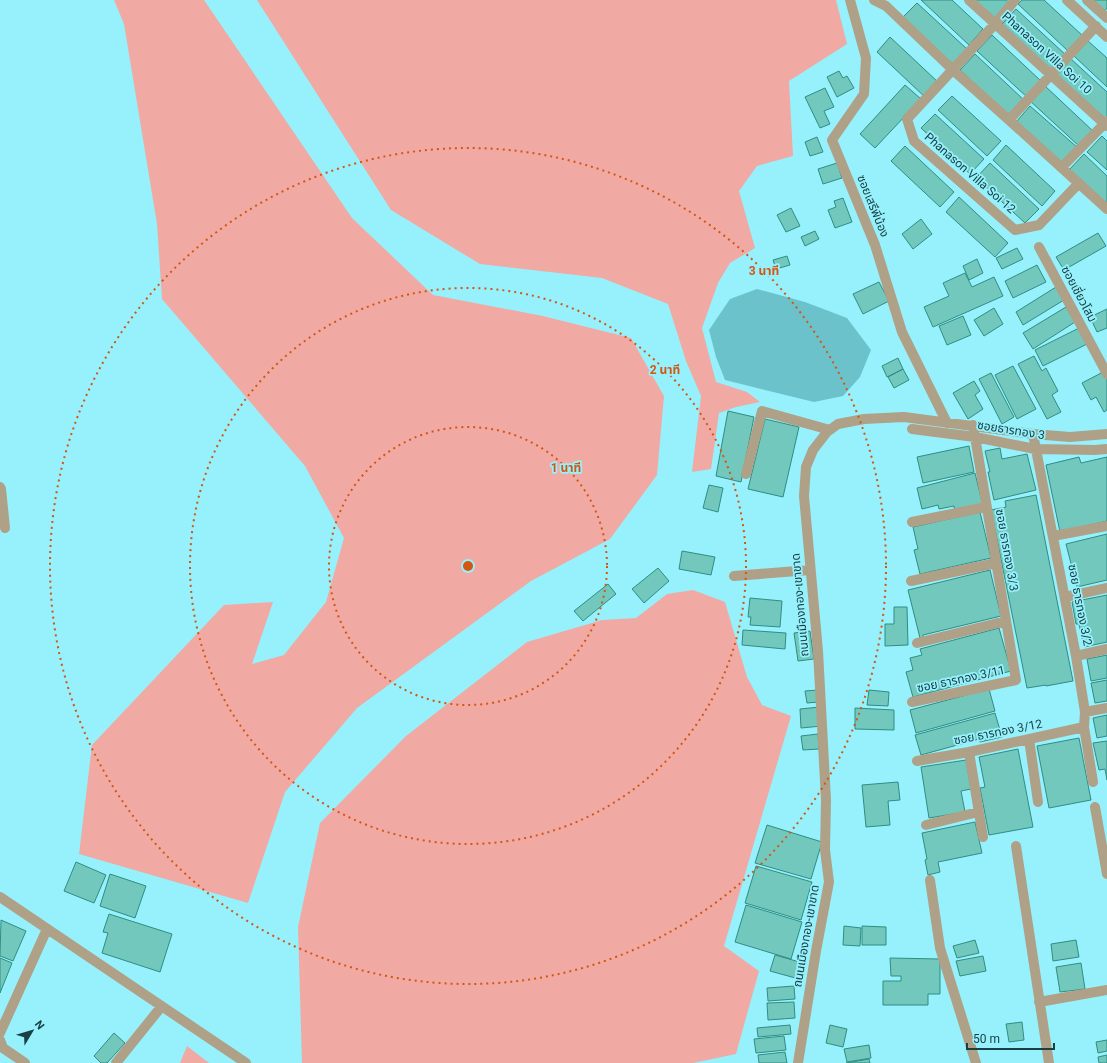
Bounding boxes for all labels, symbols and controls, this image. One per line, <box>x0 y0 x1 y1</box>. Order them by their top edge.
street label: Phanason Villa Soi 10 <box>999 9 1095 97</box>
street label: Phanason Villa Soi 12 <box>922 130 1018 216</box>
street label: ซอยเสรีพี่น้อง <box>854 172 894 239</box>
street label: ซอยเชี่ยวโสม <box>1058 263 1101 324</box>
text: 3 นาที <box>749 264 779 278</box>
text: 2 นาที <box>650 363 680 377</box>
street label: ซอยธารทอง 3 <box>976 418 1046 442</box>
text: 1 นาที <box>551 461 581 475</box>
street label: ซอย ธารทอง 3/3 <box>993 508 1021 592</box>
street label: ถนนเมืองทอง-เขาขาด <box>789 553 811 657</box>
centre of rings <box>461 559 475 573</box>
street label: ซอย ธารทอง 3/2 <box>1065 563 1095 647</box>
street label: ซอย ธารทอง 3/11 <box>916 663 1006 695</box>
street label: ซอย ธารทอง 3/12 <box>953 717 1044 747</box>
street label: ถนนเมืองทอง-เขาขาด <box>790 884 822 988</box>
north arrow <box>12 1011 52 1051</box>
text: N <box>32 1018 47 1032</box>
scale bar <box>967 1025 1054 1051</box>
text: 50 m <box>973 1032 1000 1046</box>

